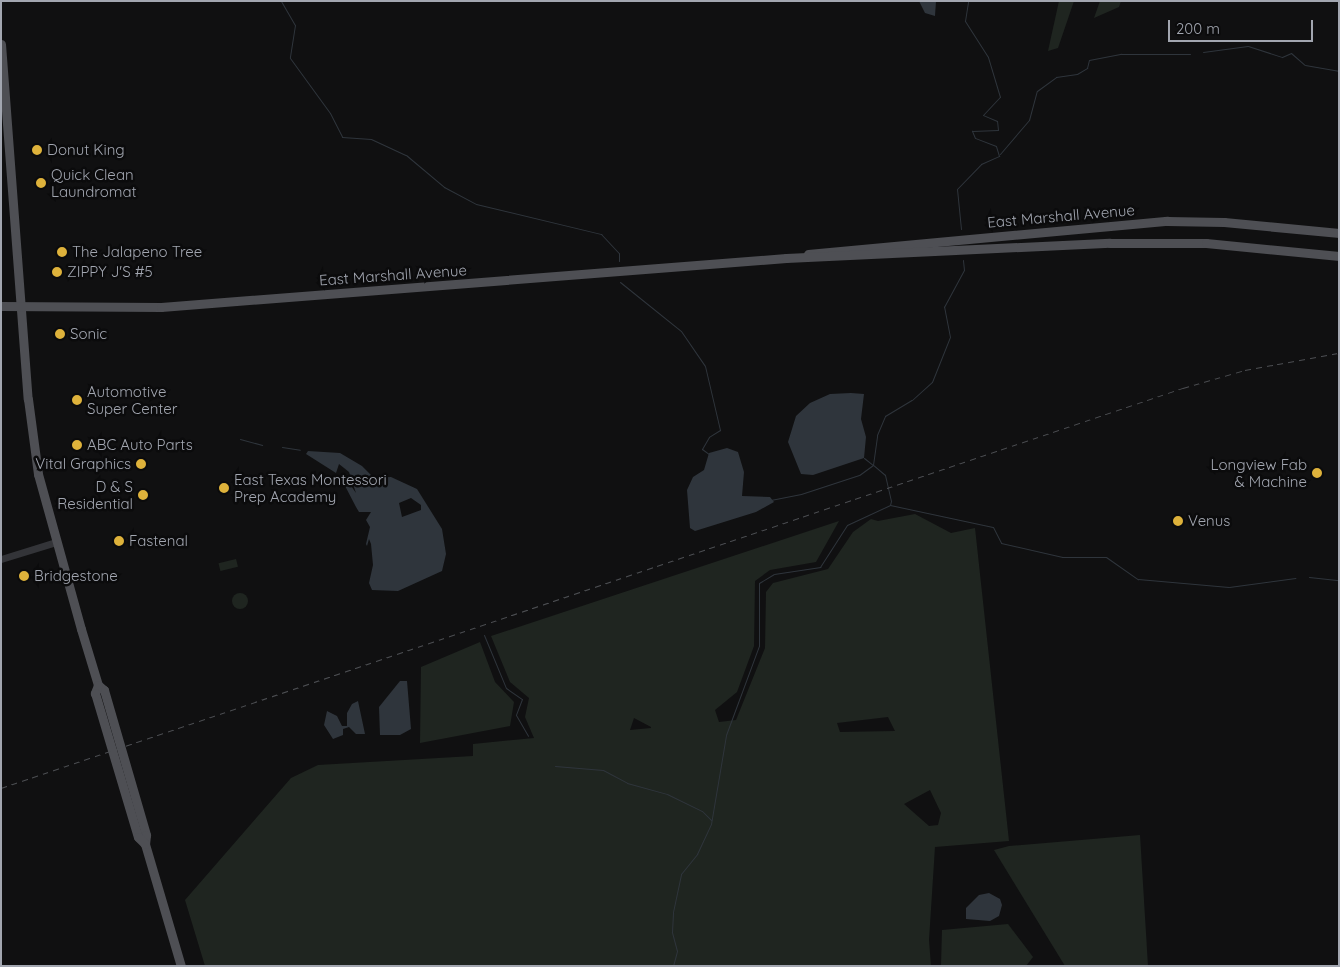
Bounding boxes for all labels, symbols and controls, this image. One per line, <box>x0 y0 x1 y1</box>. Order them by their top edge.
scale bar <box>1170 10 1315 42</box>
text: 200 m <box>1176 19 1220 38</box>
place label: Donut King <box>47 141 125 159</box>
marker: Donut King <box>31 144 43 156</box>
place label: Quick Clean Laundromat <box>51 165 137 200</box>
marker: Quick Clean Laundromat <box>35 177 47 189</box>
street label: East Marshall Avenue <box>986 201 1136 231</box>
place label: The Jalapeno Tree <box>72 243 202 261</box>
marker: The Jalapeno Tree <box>56 246 68 258</box>
street label: East Marshall Avenue <box>319 261 467 289</box>
place label: ZIPPY J'S #5 <box>67 263 153 281</box>
marker: ZIPPY J'S #5 <box>51 266 63 278</box>
place label: Sonic <box>70 325 107 343</box>
marker: Sonic <box>54 328 66 340</box>
place label: Automotive Super Center <box>87 382 178 417</box>
marker: Automotive Super Center <box>71 394 83 406</box>
place label: ABC Auto Parts <box>87 436 193 454</box>
marker: ABC Auto Parts <box>71 439 83 451</box>
place label: Vital Graphics <box>35 455 131 473</box>
place label: Longview Fab & Machine <box>1211 455 1307 490</box>
marker: Vital Graphics <box>135 458 147 470</box>
marker: Longview Fab & Machine <box>1311 467 1323 479</box>
place label: East Texas Montessori Prep Academy <box>234 470 387 505</box>
place label: D & S Residential <box>57 477 133 512</box>
marker: East Texas Montessori Prep Academy <box>218 482 230 494</box>
marker: D & S Residential <box>137 489 149 501</box>
place label: Venus <box>1188 512 1230 530</box>
marker: Venus <box>1172 515 1184 527</box>
place label: Fastenal <box>129 532 188 550</box>
marker: Fastenal <box>113 535 125 547</box>
place label: Bridgestone <box>34 567 118 585</box>
marker: Bridgestone <box>18 570 30 582</box>

